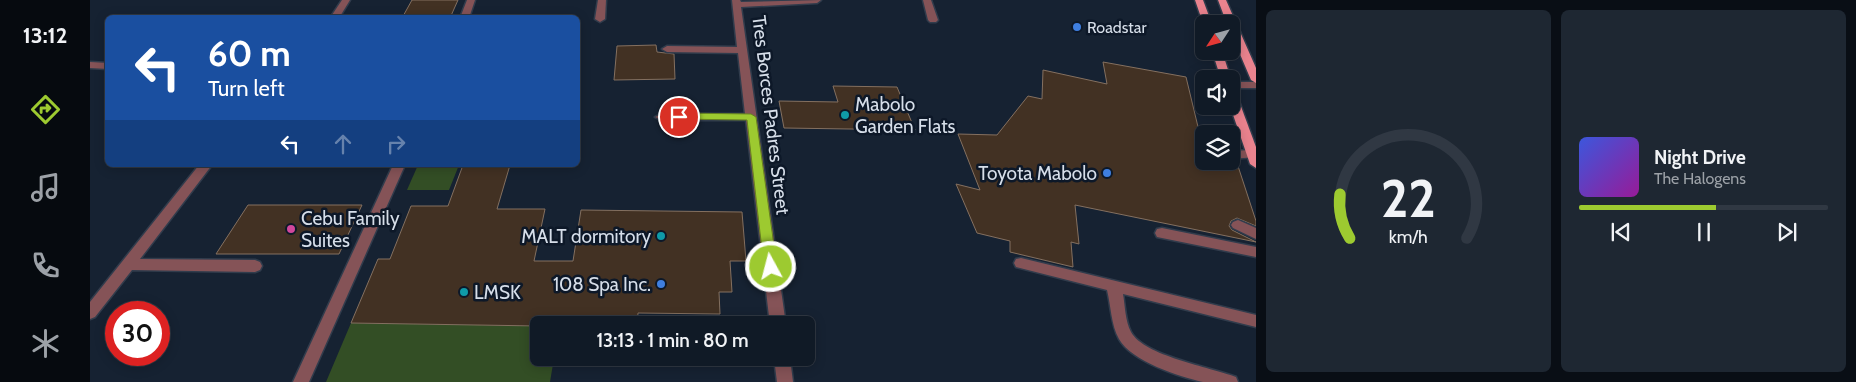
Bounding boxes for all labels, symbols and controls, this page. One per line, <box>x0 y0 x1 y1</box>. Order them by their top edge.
street label: Tres Borces Padres Street <box>747 14 795 217</box>
north arrow <box>1195 15 1240 60</box>
map controls <box>1195 15 1240 170</box>
place label: Roadstar <box>1087 18 1147 37</box>
marker: Roadstar <box>1071 21 1083 33</box>
text: 13:12 <box>23 22 67 49</box>
text: 60 m <box>208 32 291 75</box>
icon: left <box>125 35 190 100</box>
button: sound <box>1195 70 1240 115</box>
text: Turn left <box>208 75 285 102</box>
icon: directions <box>28 92 63 127</box>
place label: Mabolo Garden Flats <box>855 93 956 138</box>
pin <box>658 96 700 138</box>
icon: arrive <box>665 103 693 131</box>
marker: Mabolo Garden Flats <box>839 109 851 121</box>
button: layers <box>1195 125 1240 170</box>
icon: left <box>276 130 304 158</box>
icon: ahead <box>329 130 357 158</box>
icon: right <box>382 130 410 158</box>
text: Night Drive <box>1654 146 1746 169</box>
place label: Toyota Mabolo <box>978 162 1097 185</box>
marker: Toyota Mabolo <box>1101 167 1113 179</box>
text: 22 <box>1381 167 1436 230</box>
text: The Halogens <box>1654 169 1746 188</box>
icon: music <box>28 170 63 205</box>
place label: Cebu Family Suites <box>301 207 400 252</box>
icon: previous <box>1607 218 1635 246</box>
icon: pause <box>1690 218 1718 246</box>
icon: next <box>1773 218 1801 246</box>
marker: Cebu Family Suites <box>285 223 297 235</box>
place label: MALT dormitory <box>521 225 651 248</box>
text: km/h <box>1389 226 1428 247</box>
marker: MALT dormitory <box>655 230 667 242</box>
position arrow <box>744 240 796 292</box>
icon: phone <box>28 248 63 283</box>
place label: 108 Spa Inc. <box>553 273 651 296</box>
marker: 108 Spa Inc. <box>655 278 667 290</box>
place label: LMSK <box>474 281 521 304</box>
marker: LMSK <box>458 286 470 298</box>
speed limit sign: 30 <box>105 301 170 366</box>
icon: climate <box>28 326 63 361</box>
text: 13:13 · 1 min · 80 m <box>596 329 749 352</box>

